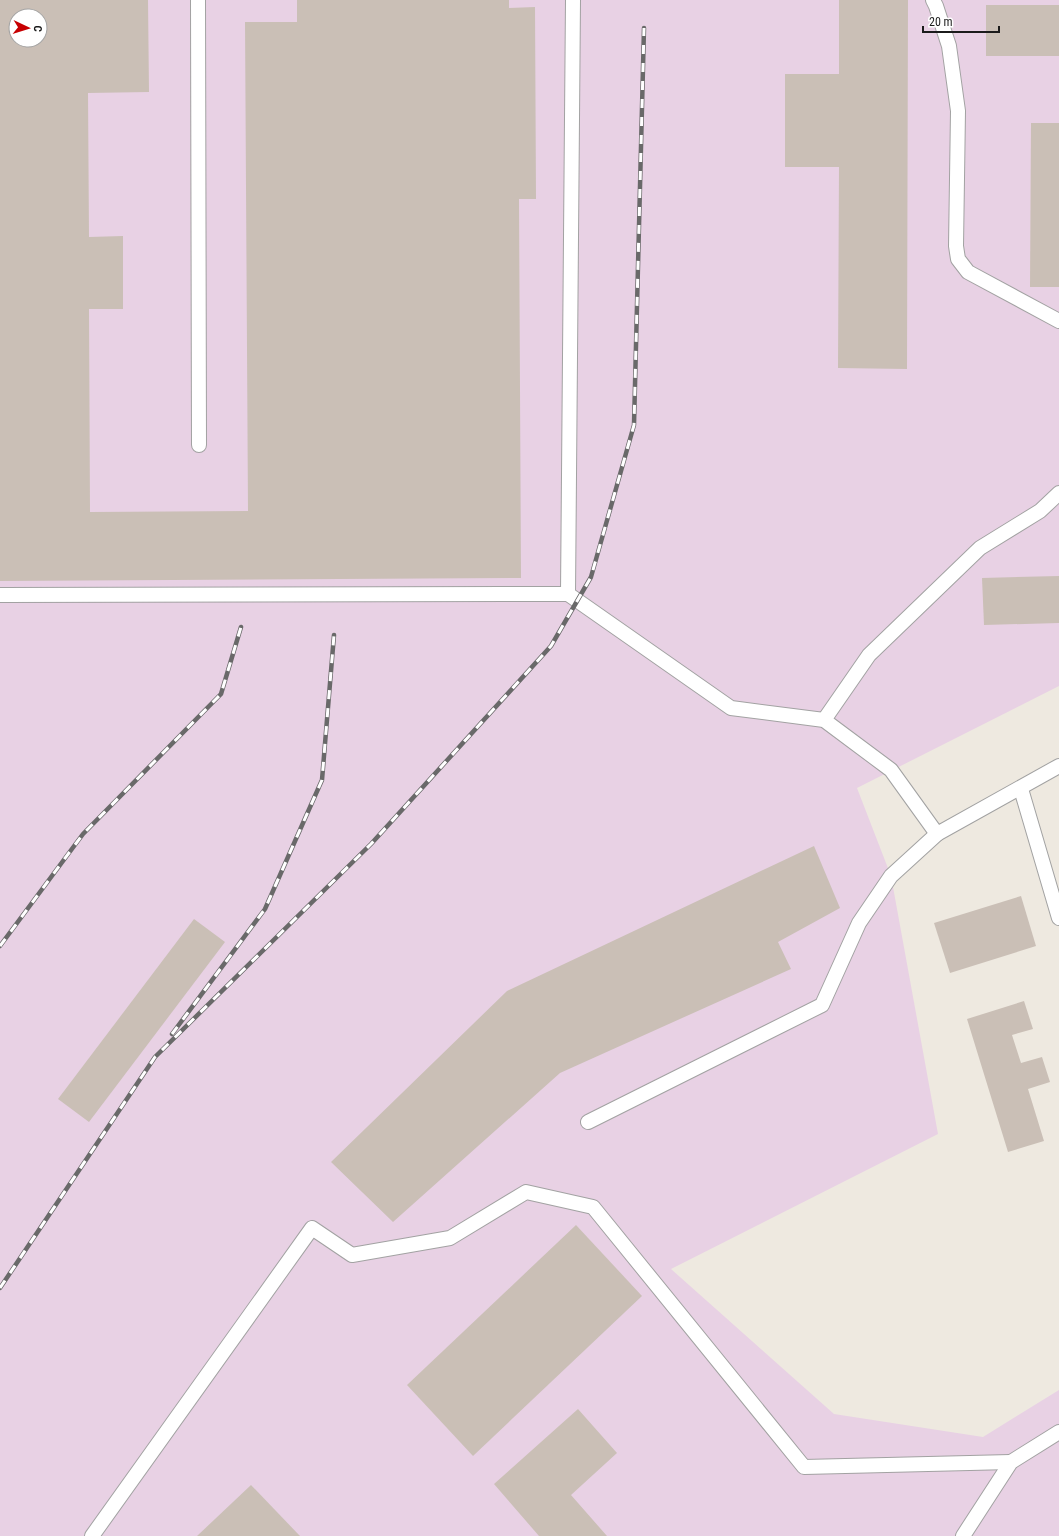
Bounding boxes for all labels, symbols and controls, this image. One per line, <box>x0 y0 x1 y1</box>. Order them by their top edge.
north arrow <box>8 8 48 48</box>
scale bar <box>923 8 999 34</box>
text: 20 m <box>929 15 953 29</box>
text: С <box>31 25 44 32</box>

